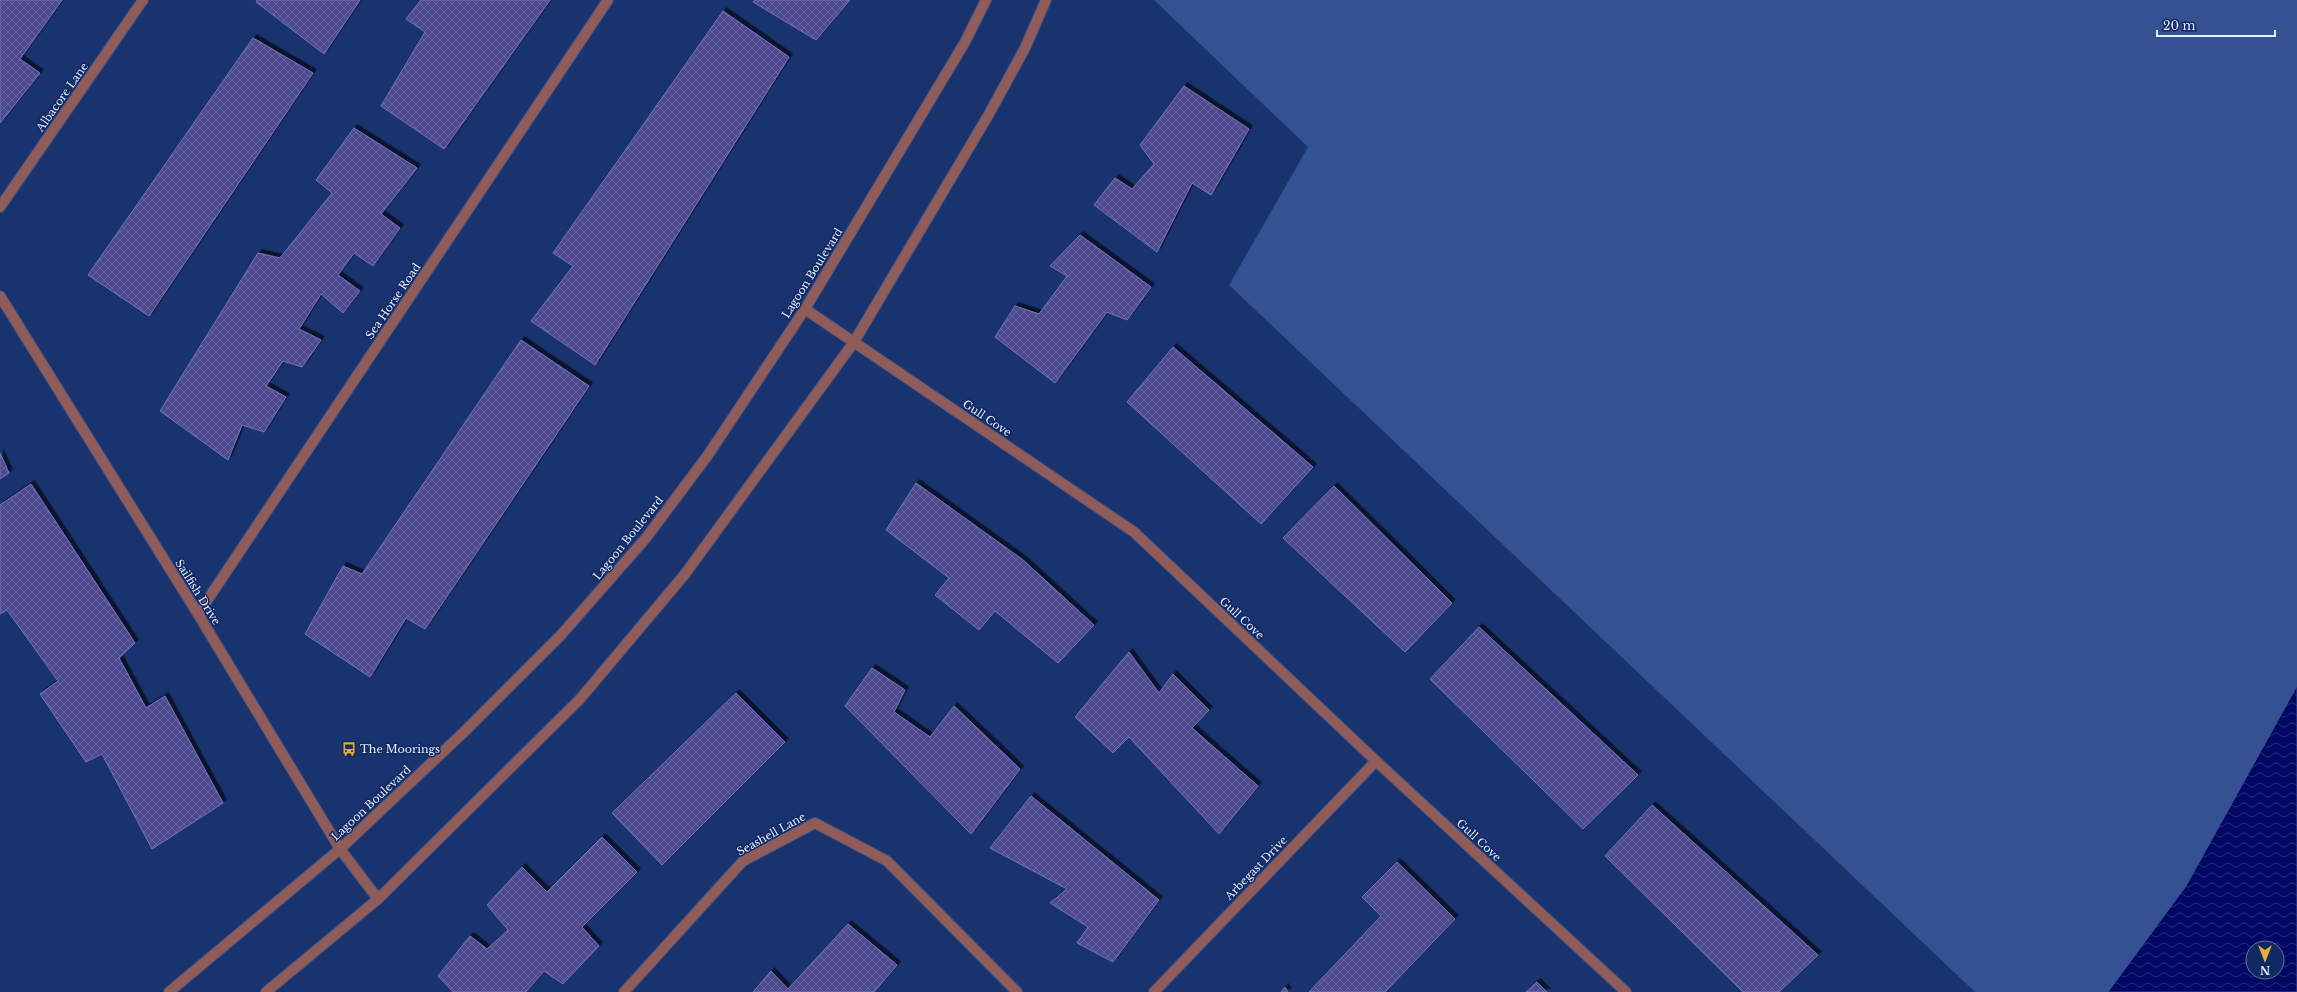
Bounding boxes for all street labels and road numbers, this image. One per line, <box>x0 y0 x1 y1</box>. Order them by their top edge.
street label: Albacore Lane <box>32 60 91 135</box>
street label: Lagoon Boulevard <box>779 225 846 321</box>
street label: Sea Horse Road <box>362 260 424 342</box>
street label: Gull Cove <box>960 397 1014 439</box>
street label: Lagoon Boulevard <box>590 493 666 583</box>
street label: Sailfish Drive <box>172 557 224 627</box>
street label: Gull Cove <box>1217 594 1267 642</box>
street label: Lagoon Boulevard <box>328 762 414 843</box>
street label: Seashell Lane <box>734 809 808 859</box>
street label: Gull Cove <box>1454 816 1504 864</box>
street label: Arbegast Drive <box>1221 833 1290 904</box>

